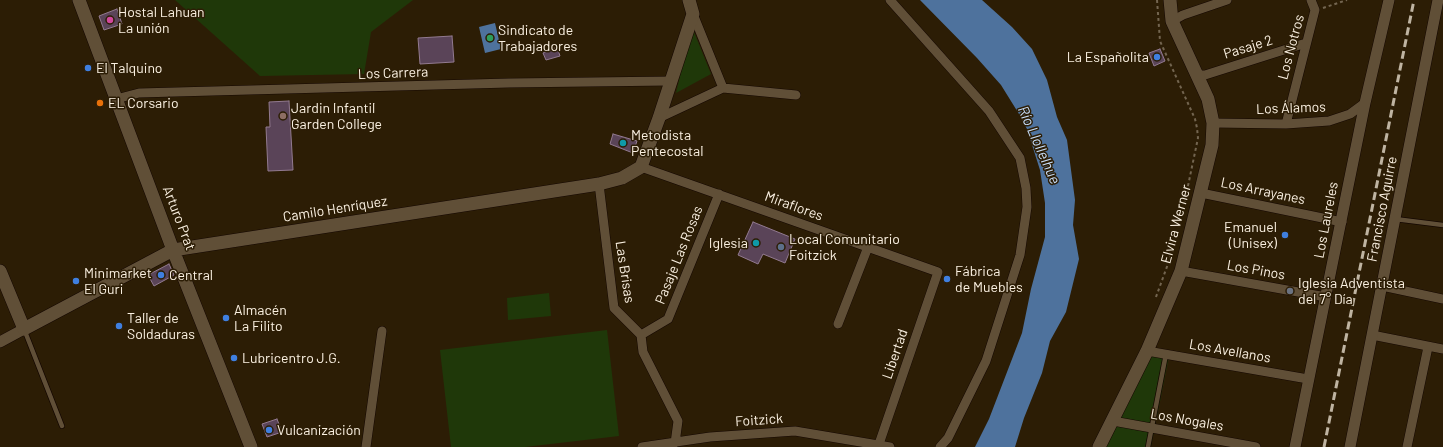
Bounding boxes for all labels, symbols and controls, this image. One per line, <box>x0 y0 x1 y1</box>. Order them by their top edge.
place label: Hostal Lahuan La unión <box>118 4 205 36</box>
street label: Los Notros <box>1274 13 1308 81</box>
marker: Hostal Lahuan La unión <box>105 15 115 25</box>
place label: Sindicato de Trabajadores <box>498 22 577 54</box>
street label: Pasaje 2 <box>1221 32 1275 62</box>
marker: Sindicato de Trabajadores <box>485 33 495 43</box>
place label: La Españolita <box>1067 49 1149 65</box>
marker: La Españolita <box>1152 52 1162 62</box>
place label: El Talquino <box>96 60 162 76</box>
marker: El Talquino <box>83 63 93 73</box>
street label: Los Carrera <box>357 63 429 83</box>
place label: EL Corsario <box>108 95 179 111</box>
marker: EL Corsario <box>95 98 105 108</box>
street label: Los Álamos <box>1256 98 1326 118</box>
place label: Jardin Infantil Garden College <box>291 100 382 132</box>
water label: Río Llollelhue <box>1014 103 1064 187</box>
marker: Jardin Infantil Garden College <box>278 111 288 121</box>
place label: Metodista Pentecostal <box>631 127 703 160</box>
marker: Metodista Pentecostal <box>618 138 628 148</box>
street label: Francisco Aguirre <box>1364 155 1400 263</box>
street label: Los Arrayanes <box>1219 174 1307 208</box>
street label: Los Laureles <box>1310 180 1342 260</box>
street label: Elvira Werner <box>1157 183 1195 265</box>
street label: Arturo Prat <box>159 184 199 252</box>
street label: Miraflores <box>763 188 825 224</box>
street label: Camilo Henríquez <box>282 192 388 226</box>
street label: Pasaje Las Rosas <box>652 203 706 307</box>
place label: Emanuel (Unisex) <box>1224 219 1277 252</box>
marker: Emanuel (Unisex) <box>1280 230 1290 240</box>
place label: Local Comunitario Foitzick <box>789 231 900 264</box>
place label: Iglesia <box>709 235 748 251</box>
marker: Iglesia <box>751 238 761 248</box>
street label: Las Brisas <box>612 240 638 304</box>
marker: Local Comunitario Foitzick <box>776 242 786 252</box>
street label: Los Pinos <box>1226 257 1286 283</box>
place label: Fábrica de Muebles <box>955 263 1023 296</box>
place label: Minimarket El Guri <box>84 265 152 298</box>
place label: Central <box>169 267 213 283</box>
marker: Central <box>156 270 166 280</box>
marker: Fábrica de Muebles <box>942 274 952 284</box>
place label: Iglesia Adventista del 7° Día <box>1298 275 1405 308</box>
marker: Minimarket El Guri <box>71 276 81 286</box>
marker: Iglesia Adventista del 7° Día <box>1285 286 1295 296</box>
place label: Almacén La Filito <box>234 302 287 334</box>
place label: Taller de Soldaduras <box>127 310 195 342</box>
marker: Almacén La Filito <box>221 313 231 323</box>
marker: Taller de Soldaduras <box>114 321 124 331</box>
street label: Libertad <box>879 327 911 381</box>
street label: Los Avellanos <box>1188 336 1272 366</box>
place label: Lubricentro J.G. <box>242 350 341 366</box>
marker: Lubricentro J.G. <box>229 353 239 363</box>
street label: Los Nogales <box>1149 405 1225 435</box>
street label: Foitzick <box>735 410 783 430</box>
place label: Vulcanización <box>277 422 361 438</box>
marker: Vulcanización <box>264 425 274 435</box>

